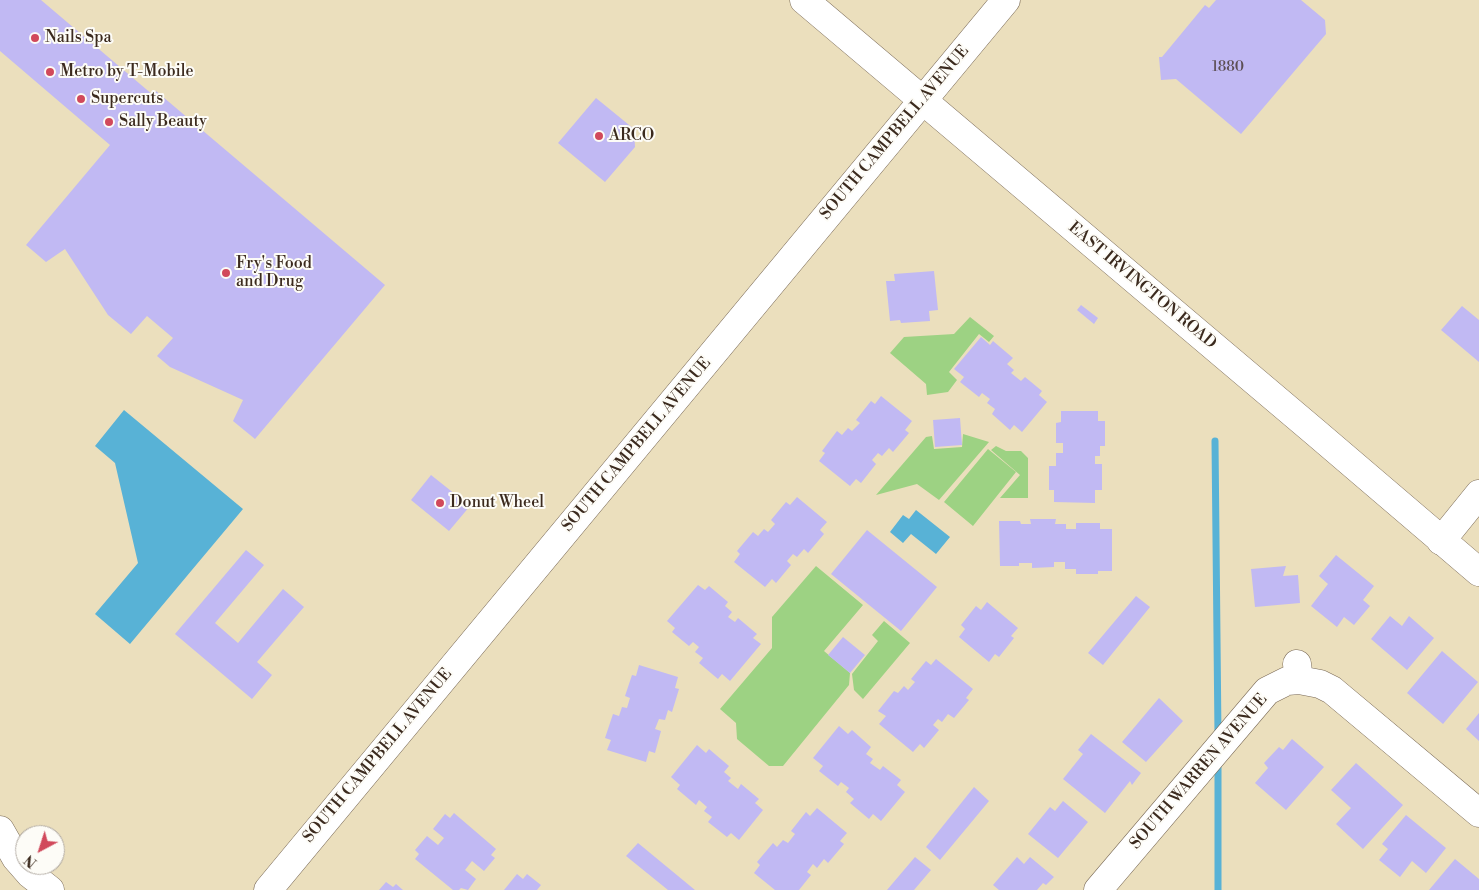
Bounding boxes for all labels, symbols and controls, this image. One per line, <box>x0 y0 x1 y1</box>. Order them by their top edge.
place label: Nails Spa <box>45 28 112 48</box>
marker: Nails Spa <box>29 32 41 44</box>
street label: SOUTH CAMPBELL AVENUE <box>816 42 974 224</box>
house number: 1880 <box>1212 60 1244 76</box>
place label: Metro by T-Mobile <box>60 62 194 82</box>
marker: Metro by T-Mobile <box>44 66 56 78</box>
place label: Supercuts <box>91 89 163 109</box>
marker: Supercuts <box>75 93 87 105</box>
place label: Sally Beauty <box>119 112 207 132</box>
marker: Sally Beauty <box>103 116 115 128</box>
place label: ARCO <box>609 126 654 146</box>
marker: ARCO <box>593 130 605 142</box>
street label: EAST IRVINGTON ROAD <box>1064 218 1220 354</box>
place label: Fry's Food and Drug <box>236 254 312 292</box>
marker: Fry's Food and Drug <box>220 267 232 279</box>
street label: SOUTH CAMPBELL AVENUE <box>558 354 716 536</box>
place label: Donut Wheel <box>450 493 544 513</box>
marker: Donut Wheel <box>434 497 446 509</box>
street label: SOUTH CAMPBELL AVENUE <box>299 665 457 847</box>
street label: SOUTH WARREN AVENUE <box>1126 690 1272 854</box>
north arrow <box>15 825 65 875</box>
text: N <box>21 850 41 871</box>

